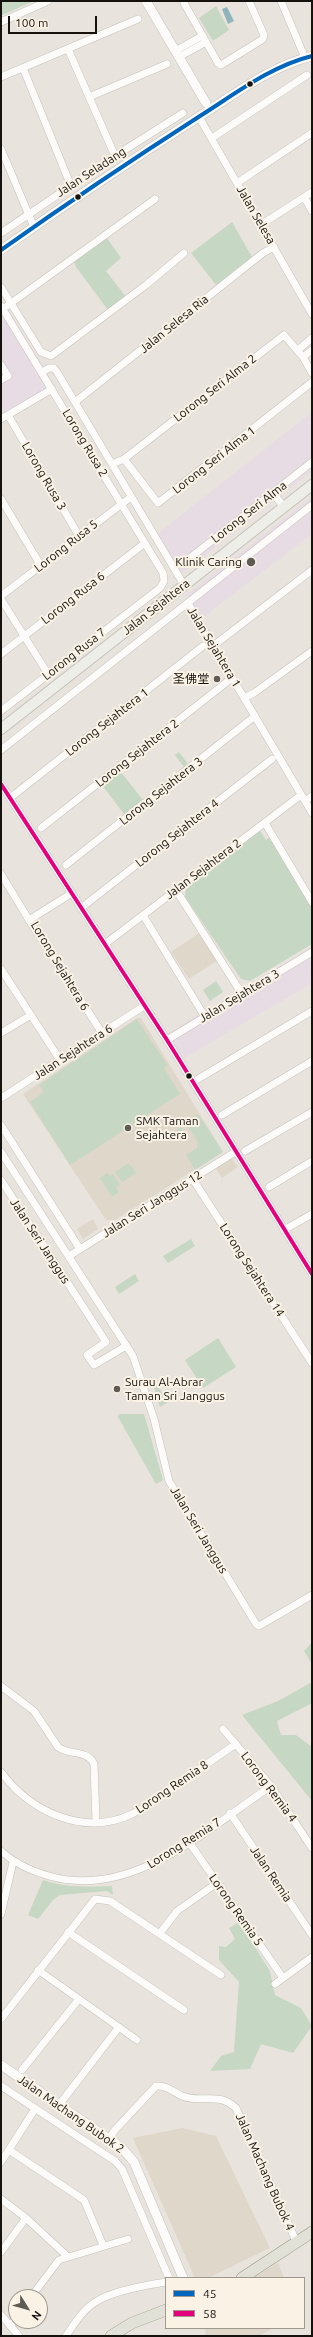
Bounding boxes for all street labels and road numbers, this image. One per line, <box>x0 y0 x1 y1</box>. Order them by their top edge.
street label: Jalan Seladang <box>53 144 129 200</box>
street label: Jalan Selesa <box>233 183 279 247</box>
street label: Jalan Selesa Ria <box>137 292 211 356</box>
street label: Lorong Seri Alma 2 <box>171 351 259 425</box>
street label: Lorong Rusa 2 <box>59 407 111 479</box>
street label: Lorong Seri Alma 1 <box>170 423 258 497</box>
street label: Lorong Rusa 3 <box>19 439 69 513</box>
street label: Lorong Seri Alma <box>208 478 290 546</box>
street label: Lorong Rusa 5 <box>31 517 101 575</box>
street label: Lorong Rusa 6 <box>38 569 108 627</box>
street label: Jalan Sejahtera <box>119 576 193 638</box>
street label: Jalan Sejahtera 1 <box>184 604 244 690</box>
street label: Lorong Rusa 7 <box>39 625 109 683</box>
street label: Lorong Sejahtera 1 <box>63 685 151 759</box>
street label: Lorong Sejahtera 2 <box>93 716 181 790</box>
street label: Lorong Sejahtera 3 <box>117 754 205 828</box>
street label: Lorong Sejahtera 4 <box>133 796 221 870</box>
street label: Jalan Sejahtera 2 <box>162 836 244 902</box>
street label: Lorong Sejahtera 6 <box>28 919 92 1013</box>
street label: Jalan Sejahtera 3 <box>196 966 282 1026</box>
street label: Jalan Sejahtera 6 <box>31 1021 115 1083</box>
street label: Jalan Seri Janggus 12 <box>99 1167 205 1241</box>
street label: Jalan Seri Janggus <box>7 1196 73 1286</box>
street label: Lorong Sejahtera 14 <box>216 1221 288 1319</box>
street label: Jalan Seri Janggus <box>167 1484 231 1576</box>
street label: Lorong Remia 4 <box>238 1749 300 1825</box>
street label: Lorong Remia 8 <box>133 1757 211 1817</box>
street label: Lorong Remia 7 <box>144 1815 224 1871</box>
street label: Jalan Remia <box>247 1843 295 1905</box>
street label: Lorong Remia 5 <box>206 1871 266 1949</box>
street label: Jalan Machang Bubok 2 <box>15 2072 127 2156</box>
street label: Jalan Machang Bubok 4 <box>233 2111 297 2233</box>

